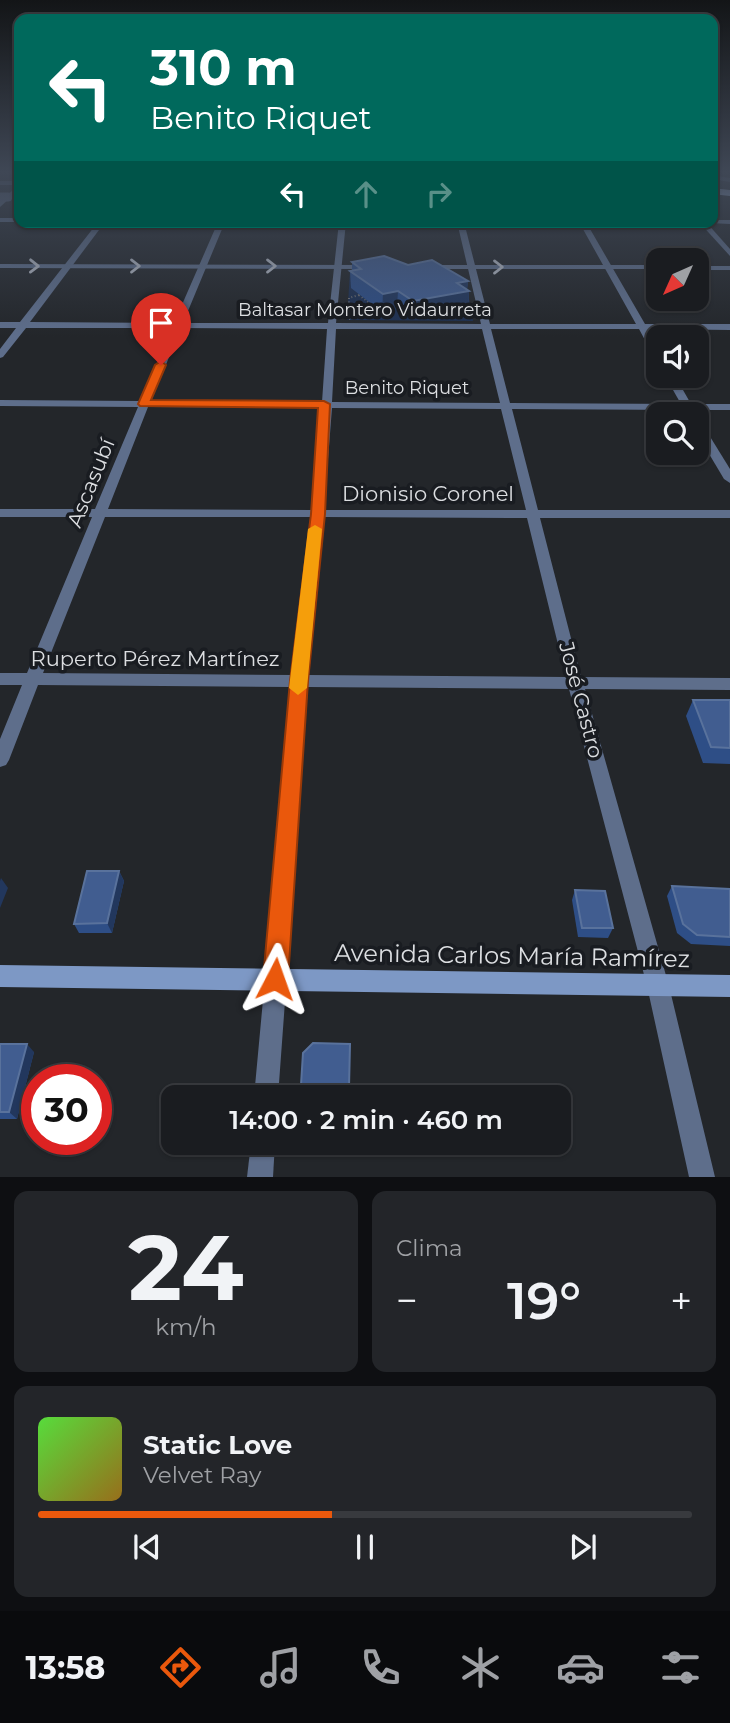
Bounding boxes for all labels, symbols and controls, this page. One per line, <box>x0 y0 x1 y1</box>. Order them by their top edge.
text: 310 m <box>150 38 297 97</box>
icon: left <box>35 42 126 133</box>
text: Benito Riquet <box>150 98 372 137</box>
icon: left <box>274 175 312 213</box>
icon: ahead <box>347 175 385 213</box>
icon: right <box>420 175 458 213</box>
north arrow <box>646 248 709 312</box>
map controls <box>646 248 709 465</box>
one-way arrow <box>130 258 141 274</box>
one-way arrow <box>266 258 277 274</box>
one-way arrow <box>28 259 39 274</box>
one-way arrow <box>494 259 504 275</box>
pin <box>131 293 191 365</box>
street label: Baltasar Montero Vidaurreta <box>238 299 492 321</box>
icon: arrive <box>142 304 180 342</box>
button: sound <box>646 325 709 388</box>
street label: Benito Riquet <box>345 377 469 399</box>
button: search <box>646 402 709 465</box>
street label: Ascasubí <box>61 433 120 531</box>
street label: Dionisio Coronel <box>342 481 514 506</box>
street label: José Castro <box>554 638 609 761</box>
street label: Ruperto Pérez Martínez <box>30 646 280 671</box>
street label: Avenida Carlos María Ramírez <box>334 938 690 973</box>
position arrow <box>238 942 312 1016</box>
speed limit sign: 30 <box>21 1064 112 1155</box>
text: 14:00 · 2 min · 460 m <box>229 1104 503 1136</box>
text: 24 <box>128 1212 244 1323</box>
text: Clima <box>396 1234 463 1262</box>
text: 19° <box>507 1269 581 1332</box>
text: − <box>396 1277 418 1324</box>
text: + <box>670 1277 692 1324</box>
text: km/h <box>155 1313 217 1341</box>
text: Static Love <box>143 1429 292 1461</box>
text: Velvet Ray <box>143 1461 261 1489</box>
icon: previous <box>128 1528 166 1566</box>
icon: pause <box>346 1528 384 1566</box>
icon: next <box>564 1528 602 1566</box>
icon: directions <box>156 1643 205 1692</box>
icon: music <box>256 1643 305 1692</box>
icon: phone <box>356 1643 405 1692</box>
icon: climate <box>456 1643 505 1692</box>
icon: car <box>556 1643 605 1692</box>
icon: filters <box>656 1643 705 1692</box>
text: 13:58 <box>25 1648 105 1687</box>

